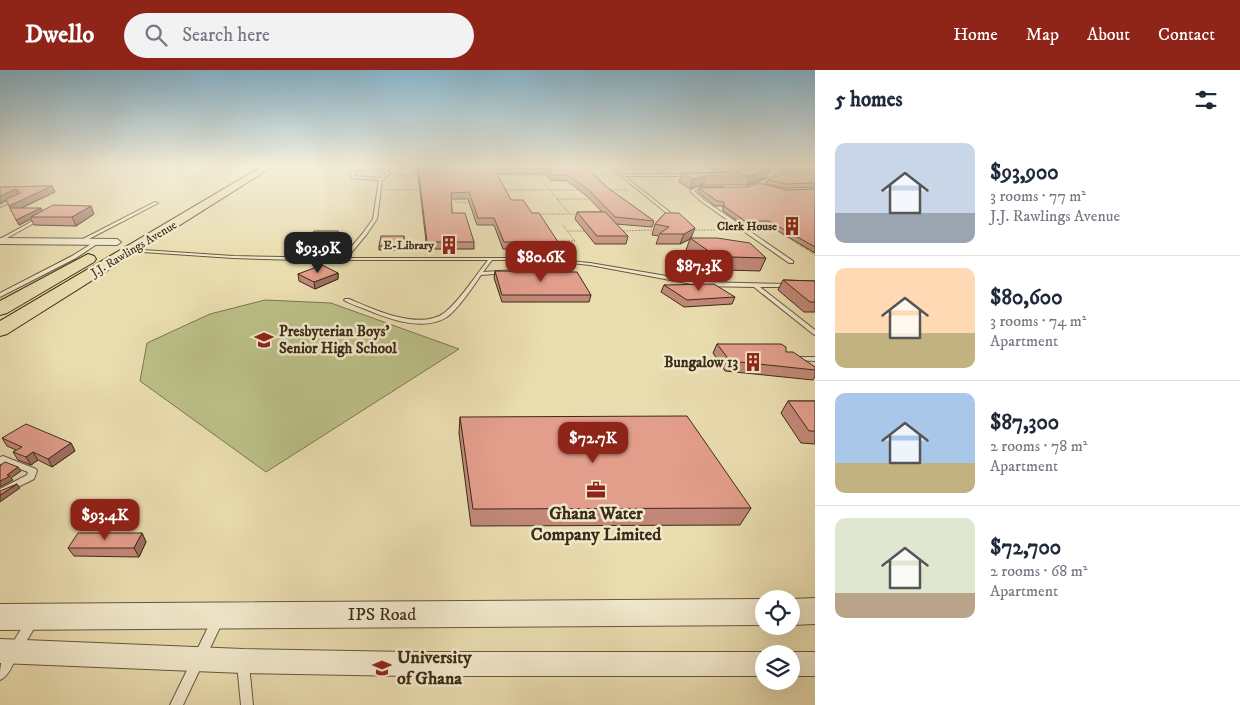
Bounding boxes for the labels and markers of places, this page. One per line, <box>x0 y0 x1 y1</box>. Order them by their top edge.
building icon: Clerk House <box>781 215 803 237</box>
place label: Clerk House <box>717 219 777 234</box>
pin: $93.9K <box>277 232 359 274</box>
building icon: E-Library <box>438 234 460 256</box>
place label: E-Library <box>384 238 434 253</box>
pin: $80.6K <box>500 240 582 283</box>
pin: $87.3K <box>658 250 740 292</box>
place label: Presbyterian Boys' Senior High School <box>279 322 397 358</box>
school or university icon: Presbyterian Boys' Senior High School <box>253 329 275 351</box>
building icon: Bungalow 13 <box>742 351 764 373</box>
place label: Bungalow 13 <box>664 353 738 372</box>
pin: $72.7K <box>552 422 634 464</box>
office icon: Ghana Water Company Limited <box>585 479 607 501</box>
pin: $93.4K <box>64 498 146 541</box>
place label: Ghana Water Company Limited <box>531 503 662 546</box>
place label: University of Ghana <box>397 647 472 690</box>
school or university icon: University of Ghana <box>371 657 393 679</box>

